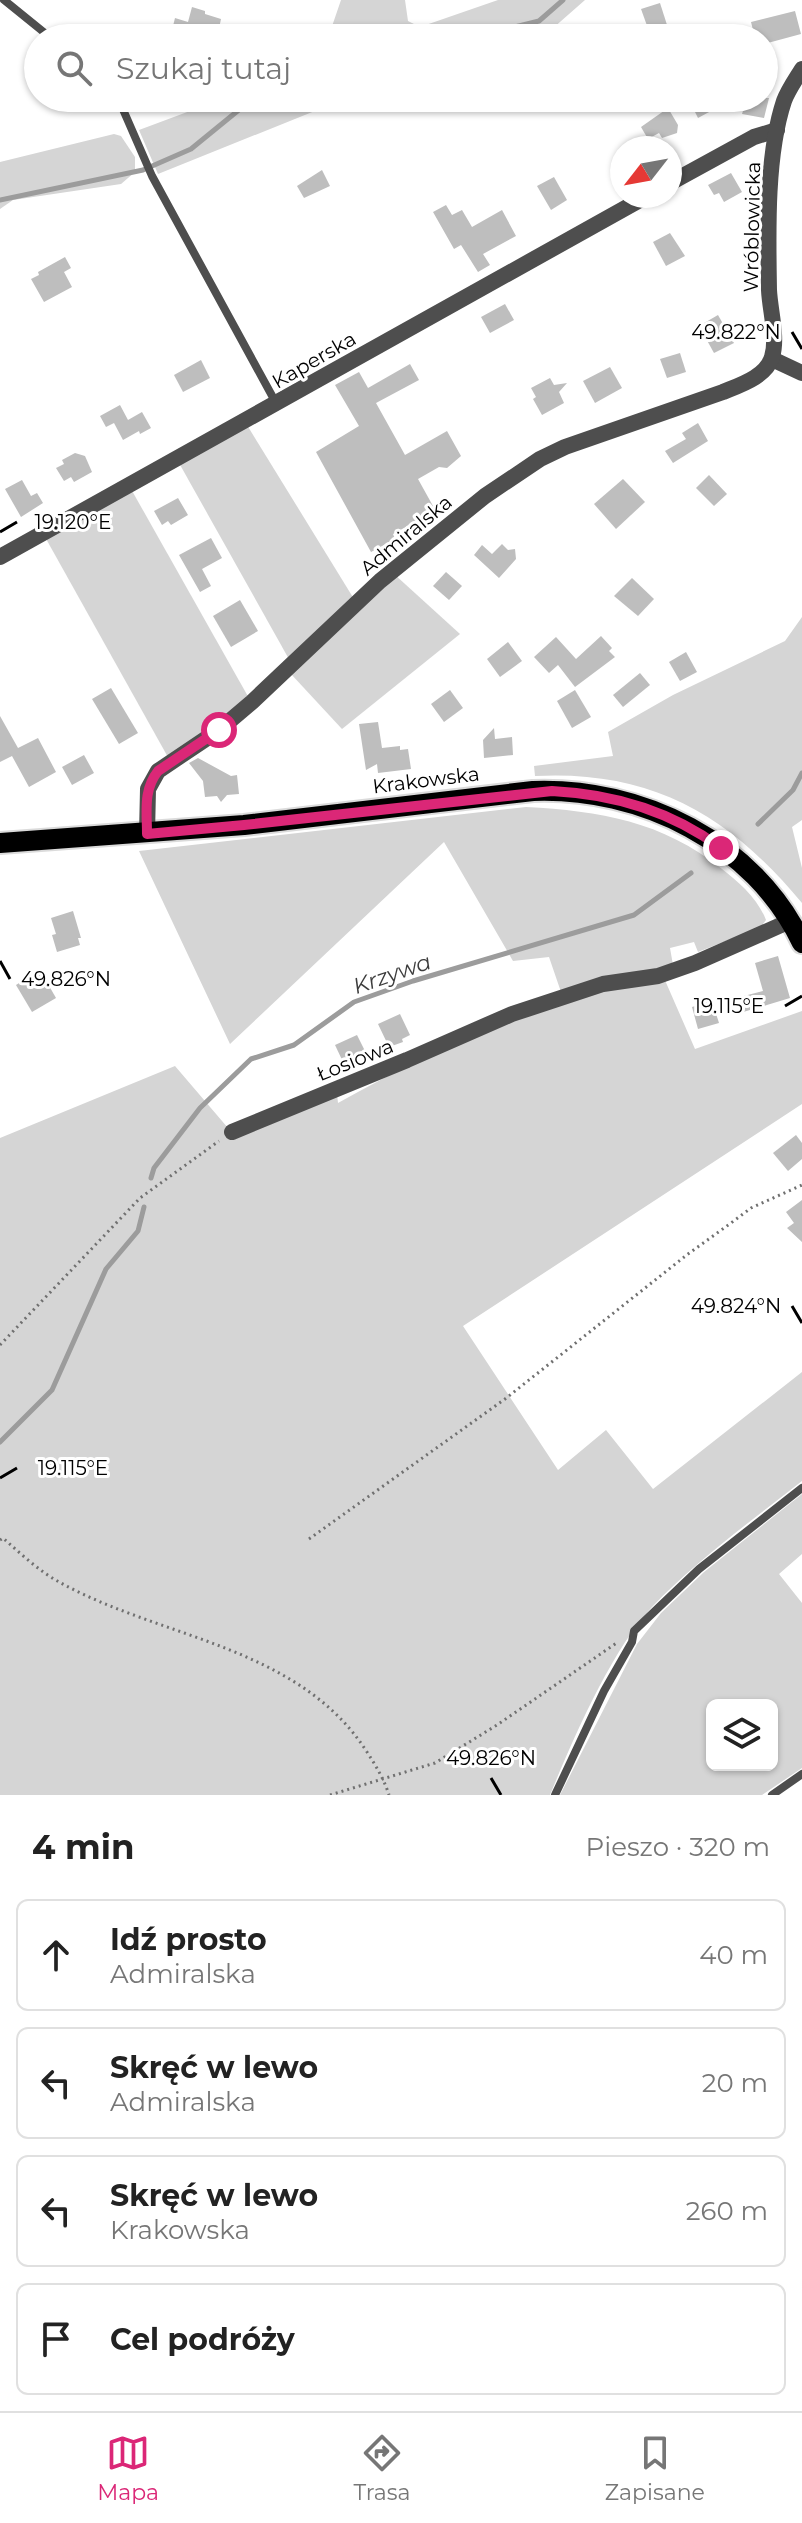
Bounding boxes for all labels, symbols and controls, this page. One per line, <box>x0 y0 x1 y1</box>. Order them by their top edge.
search box <box>24 24 778 112</box>
icon: search <box>52 46 96 90</box>
text: Szukaj tutaj <box>116 50 291 87</box>
north arrow <box>610 136 682 208</box>
street label: Wróblowicka <box>739 161 765 293</box>
text: 49.822°N <box>691 320 781 344</box>
street label: Kaperska <box>268 326 360 394</box>
street label: Admiralska <box>355 490 457 580</box>
text: 19.120°E <box>35 510 111 534</box>
route start <box>201 712 237 748</box>
street label: Krakowska <box>371 762 481 798</box>
route end <box>703 830 739 866</box>
water label: Krzywa <box>349 948 435 1000</box>
text: 49.826°N <box>21 967 111 991</box>
text: 19.115°E <box>694 994 764 1018</box>
street label: Łosiowa <box>313 1034 397 1086</box>
text: 49.824°N <box>691 1294 781 1318</box>
text: 19.115°E <box>38 1456 108 1480</box>
map controls <box>706 1699 778 1771</box>
button: layers <box>706 1699 778 1771</box>
text: 49.826°N <box>446 1746 536 1770</box>
text: 4 min <box>32 1826 134 1868</box>
text: Pieszo · 320 m <box>586 1831 770 1863</box>
text: Idź prosto <box>110 1921 267 1958</box>
icon: ahead <box>34 1933 78 1977</box>
text: 40 m <box>699 1939 768 1971</box>
text: Admiralska <box>110 1958 256 1990</box>
text: Skręć w lewo <box>110 2049 318 2086</box>
icon: left <box>34 2061 78 2105</box>
text: 20 m <box>702 2067 768 2099</box>
text: Admiralska <box>110 2086 256 2118</box>
text: Skręć w lewo <box>110 2177 318 2214</box>
icon: left <box>34 2189 78 2233</box>
text: 260 m <box>686 2195 768 2227</box>
text: Krakowska <box>110 2214 250 2246</box>
icon: arrive <box>34 2317 78 2361</box>
text: Cel podróży <box>110 2321 295 2358</box>
tab: Mapa <box>97 2431 159 2506</box>
tab: Trasa <box>353 2431 410 2506</box>
tab: Zapisane <box>605 2431 705 2506</box>

